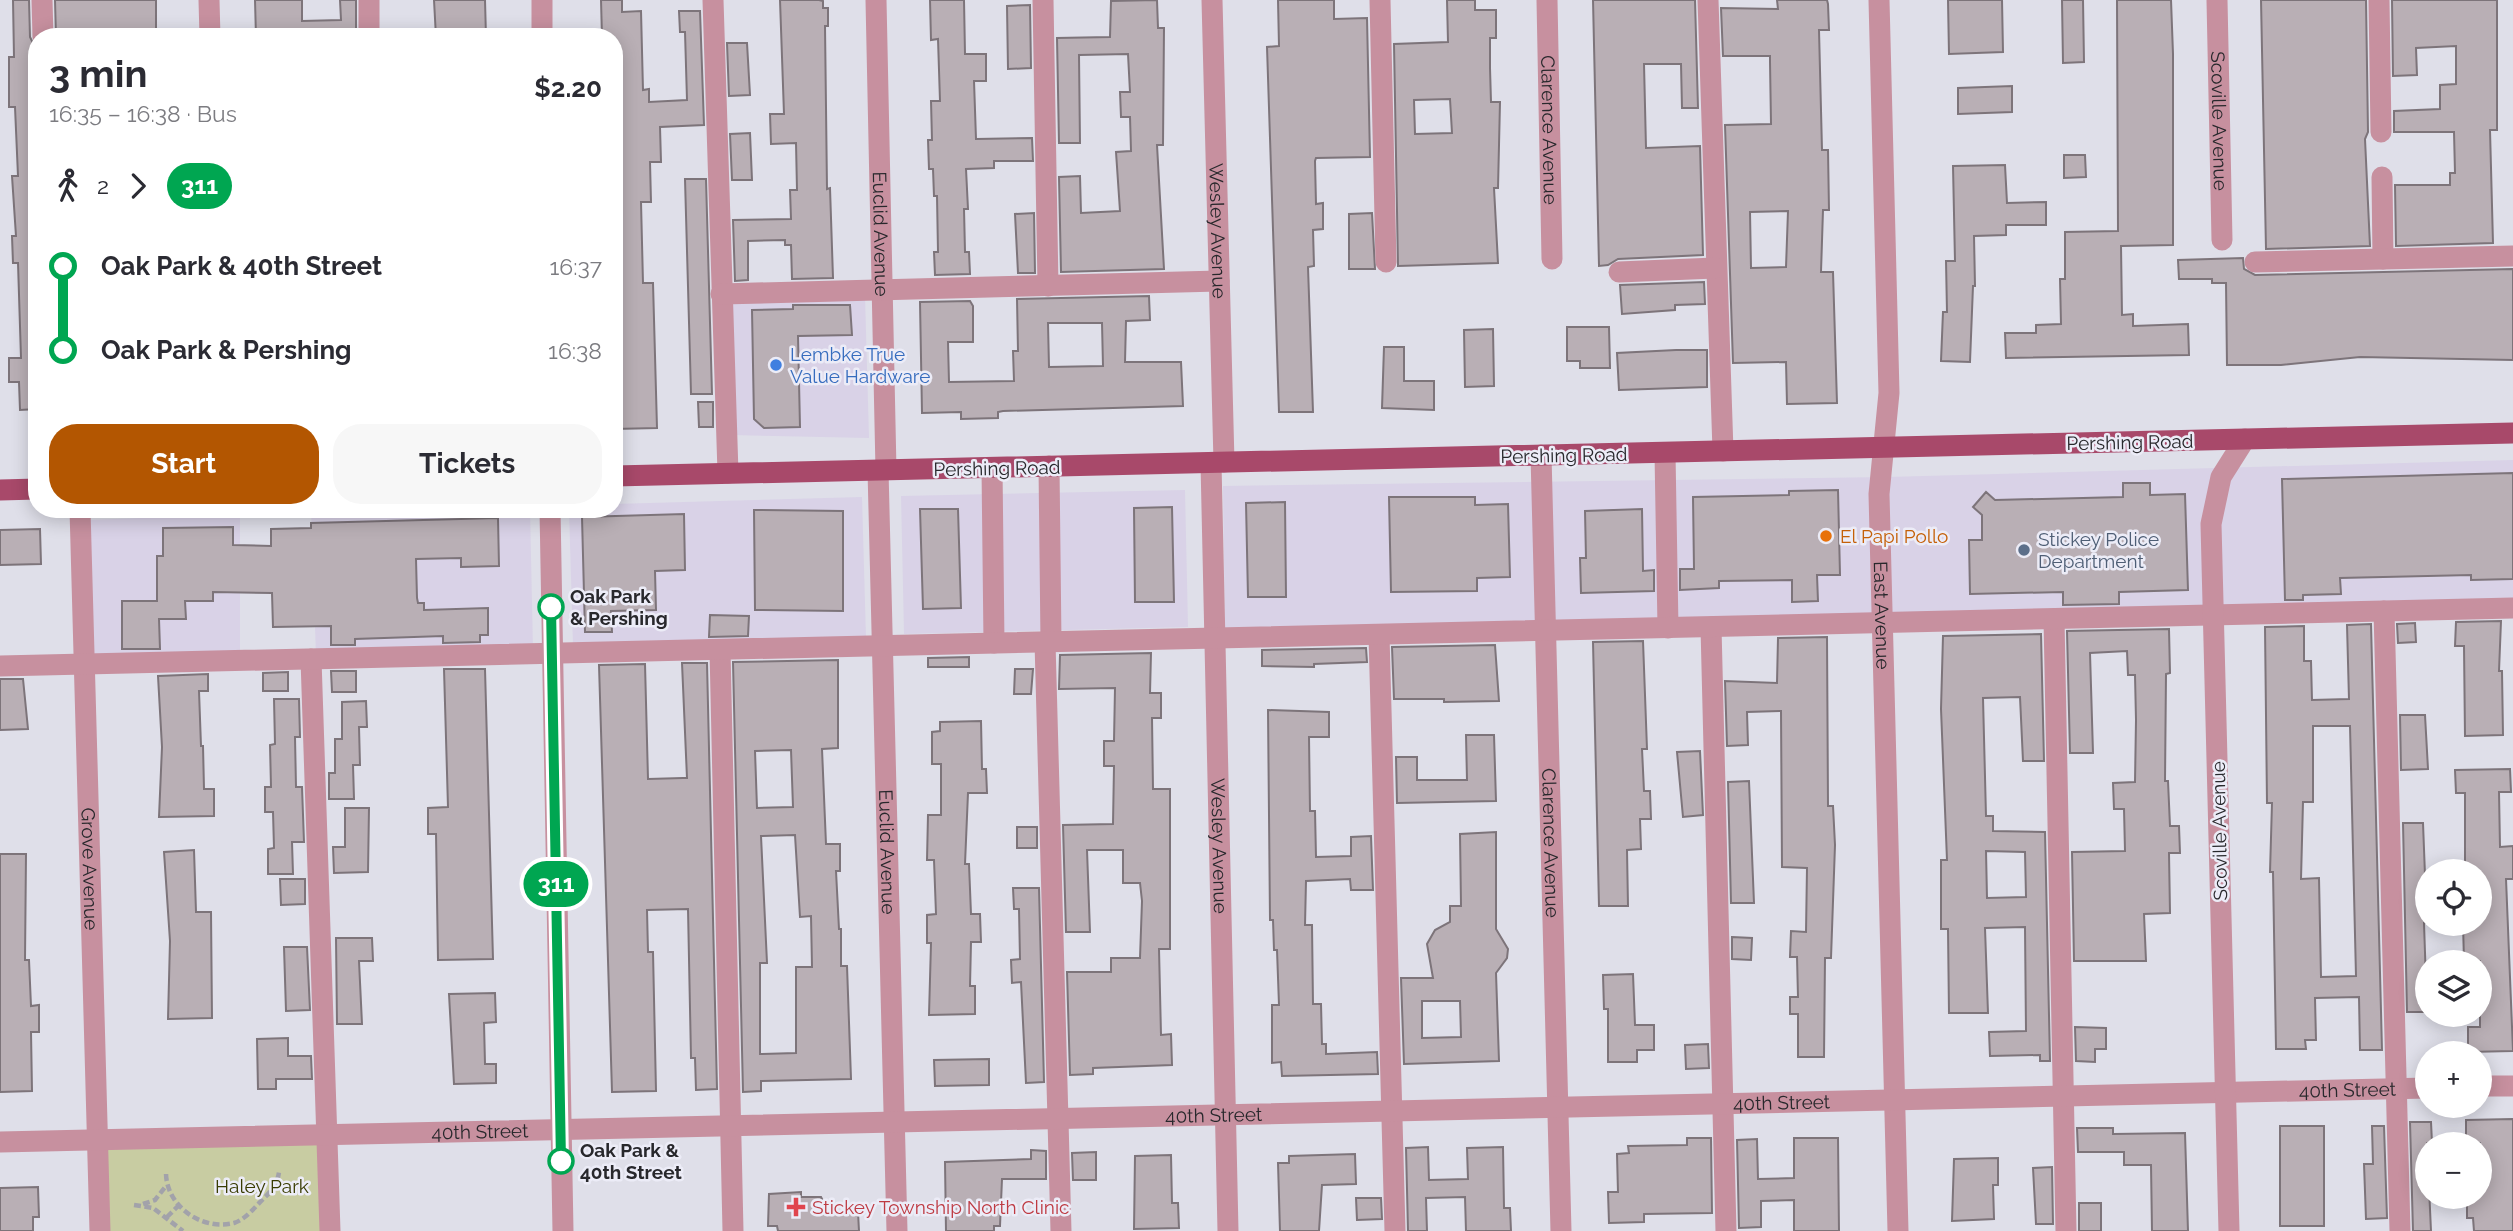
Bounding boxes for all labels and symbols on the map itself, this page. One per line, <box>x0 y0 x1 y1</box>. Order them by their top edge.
street label: Scoville Avenue <box>2207 51 2232 191</box>
street label: Clarence Avenue <box>1537 55 1562 205</box>
street label: Wesley Avenue <box>1205 163 1231 299</box>
street label: Euclid Avenue <box>869 171 893 297</box>
place label: Lembke True Value Hardware <box>790 343 930 387</box>
marker: Lembke True Value Hardware <box>768 357 784 373</box>
street label: Pershing Road <box>2066 430 2194 454</box>
street label: Pershing Road <box>1500 443 1628 467</box>
street label: Pershing Road <box>933 456 1061 480</box>
place label: El Papi Pollo <box>1840 525 1948 547</box>
marker: El Papi Pollo <box>1818 528 1834 544</box>
place label: Stickey Police Department <box>2038 528 2159 572</box>
marker: Stickey Police Department <box>2016 542 2032 558</box>
street label: East Avenue <box>1870 561 1895 670</box>
place label: Oak Park & Pershing <box>570 585 668 629</box>
marker: Oak Park & Pershing <box>538 594 564 620</box>
street label: Scoville Avenue <box>2207 761 2231 901</box>
street label: Clarence Avenue <box>1538 768 1564 918</box>
street label: Wesley Avenue <box>1207 778 1232 914</box>
street label: Euclid Avenue <box>875 789 900 915</box>
street label: Grove Avenue <box>77 807 103 931</box>
line badge: 311 <box>516 861 596 907</box>
street label: 40th Street <box>2299 1078 2397 1102</box>
street label: 40th Street <box>1733 1090 1831 1114</box>
street label: 40th Street <box>1165 1103 1263 1127</box>
street label: 40th Street <box>431 1119 529 1143</box>
place label: Oak Park & 40th Street <box>580 1139 682 1183</box>
marker: Oak Park & 40th Street <box>548 1148 574 1174</box>
park label: Haley Park <box>215 1175 309 1197</box>
place label: Stickey Township North Clinic <box>812 1196 1069 1218</box>
marker: Stickey Township North Clinic <box>786 1197 806 1217</box>

